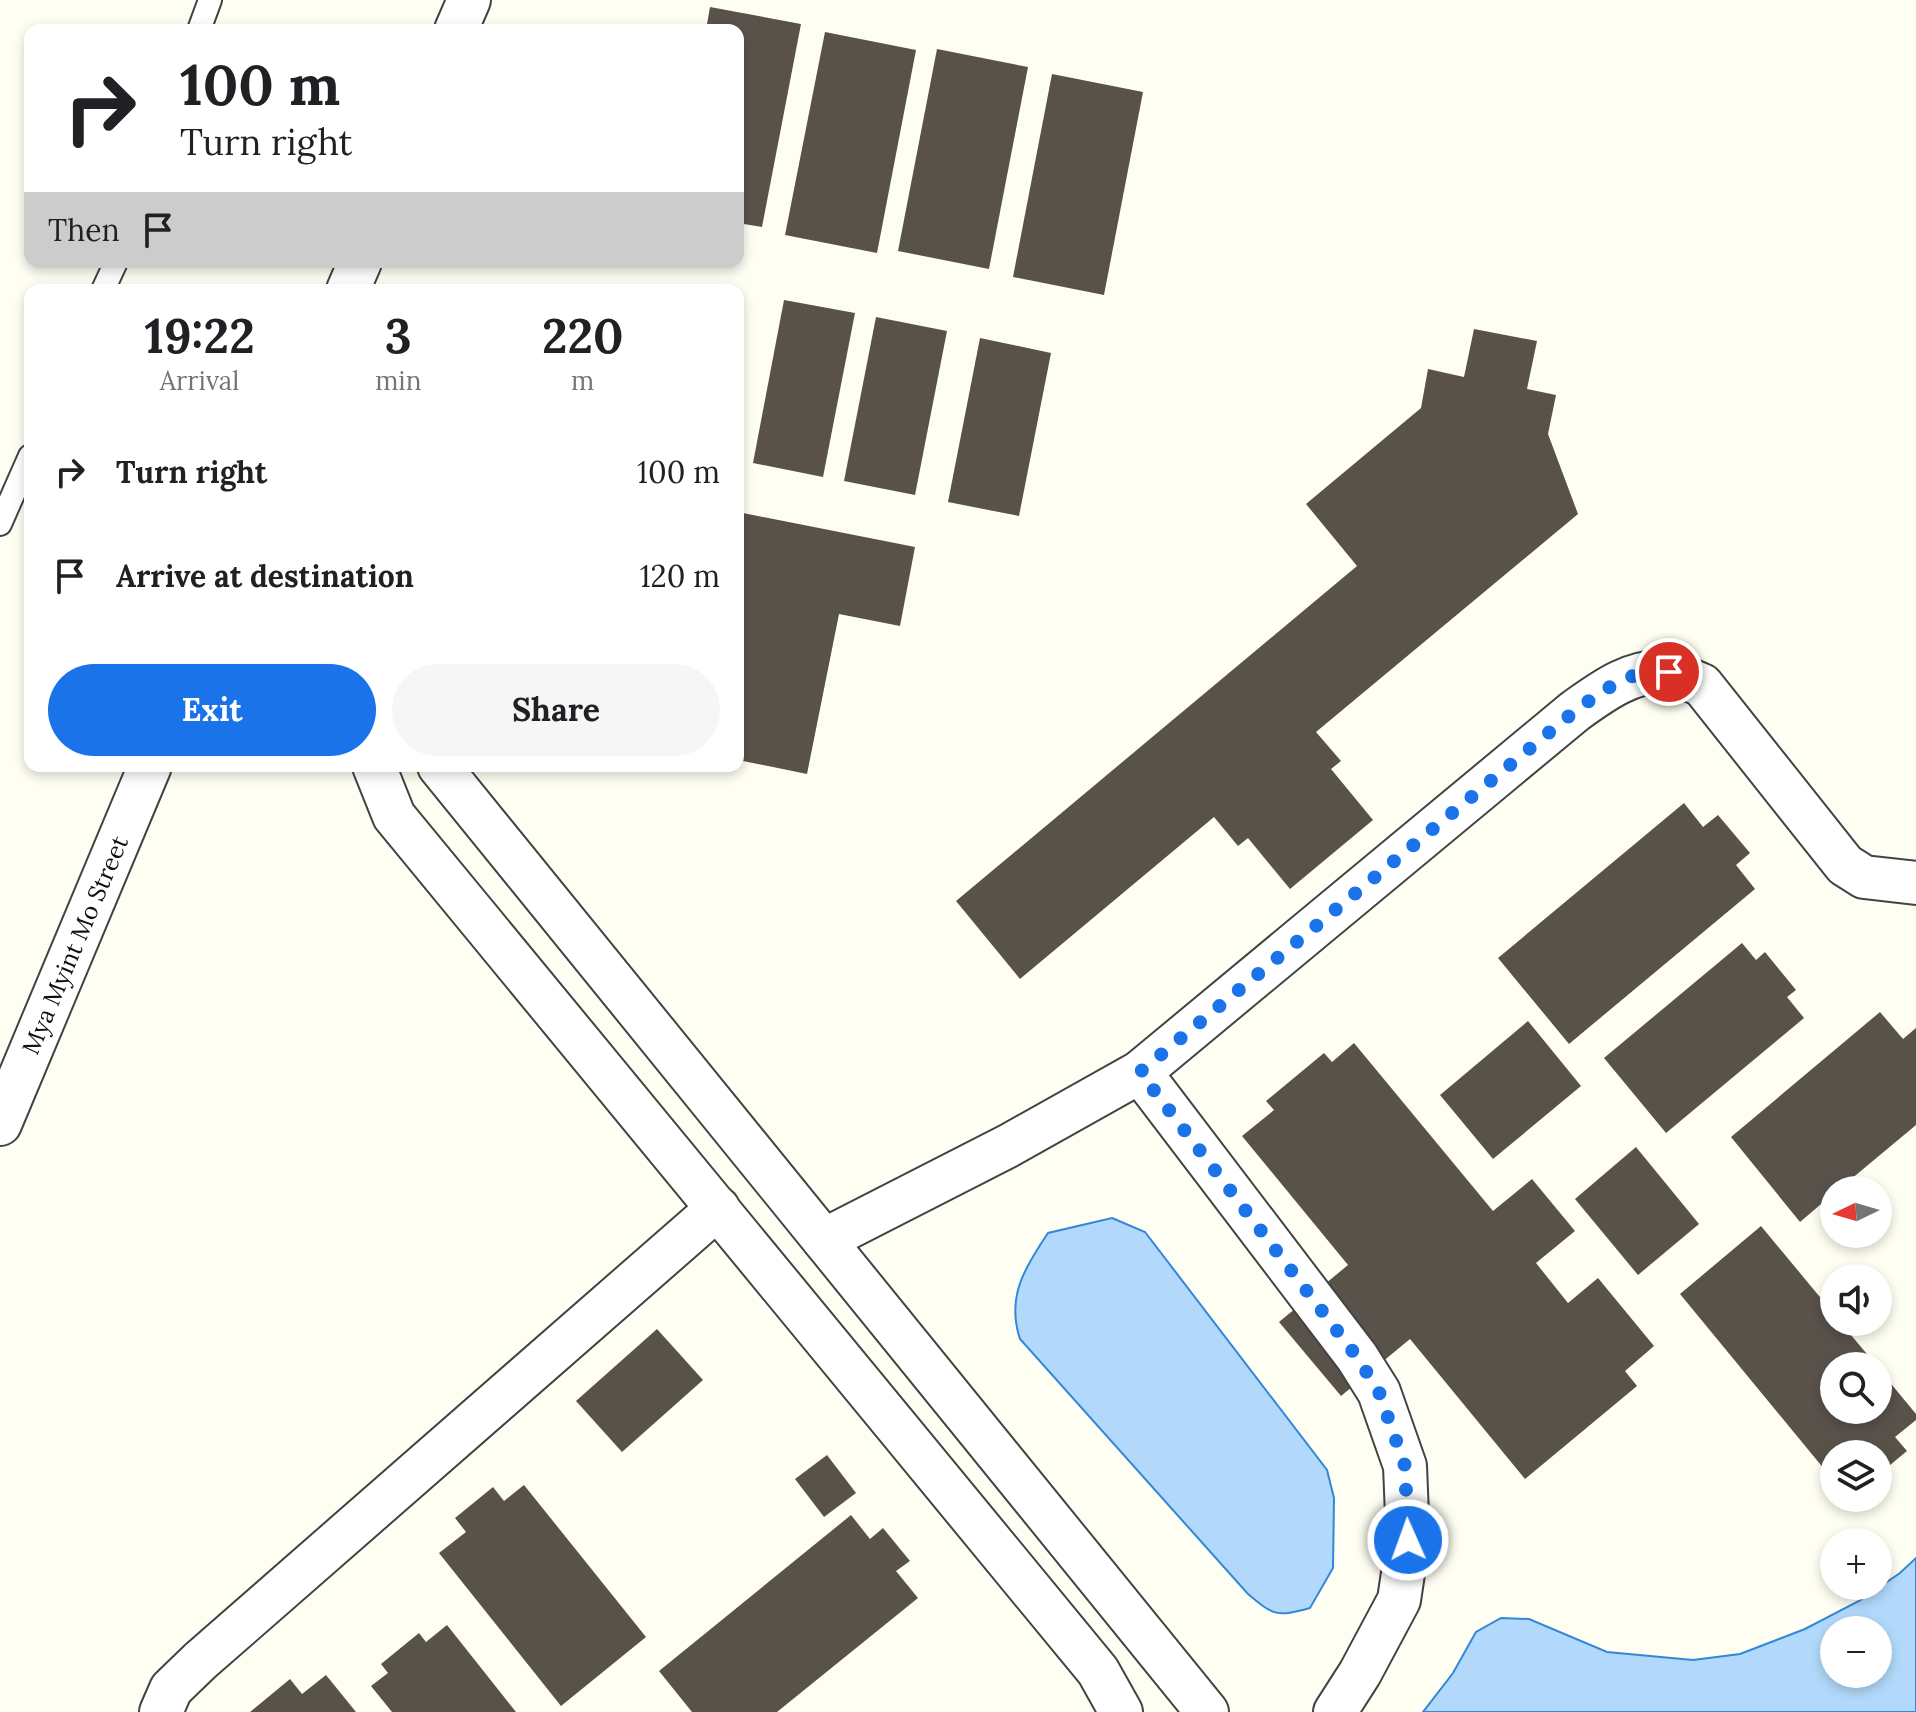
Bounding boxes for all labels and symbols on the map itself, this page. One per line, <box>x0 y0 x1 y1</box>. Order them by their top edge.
pin <box>1635 638 1703 706</box>
street label: Mya Myint Mo Street <box>15 830 135 1059</box>
north arrow <box>1820 1176 1892 1248</box>
position arrow <box>1366 1498 1450 1582</box>

